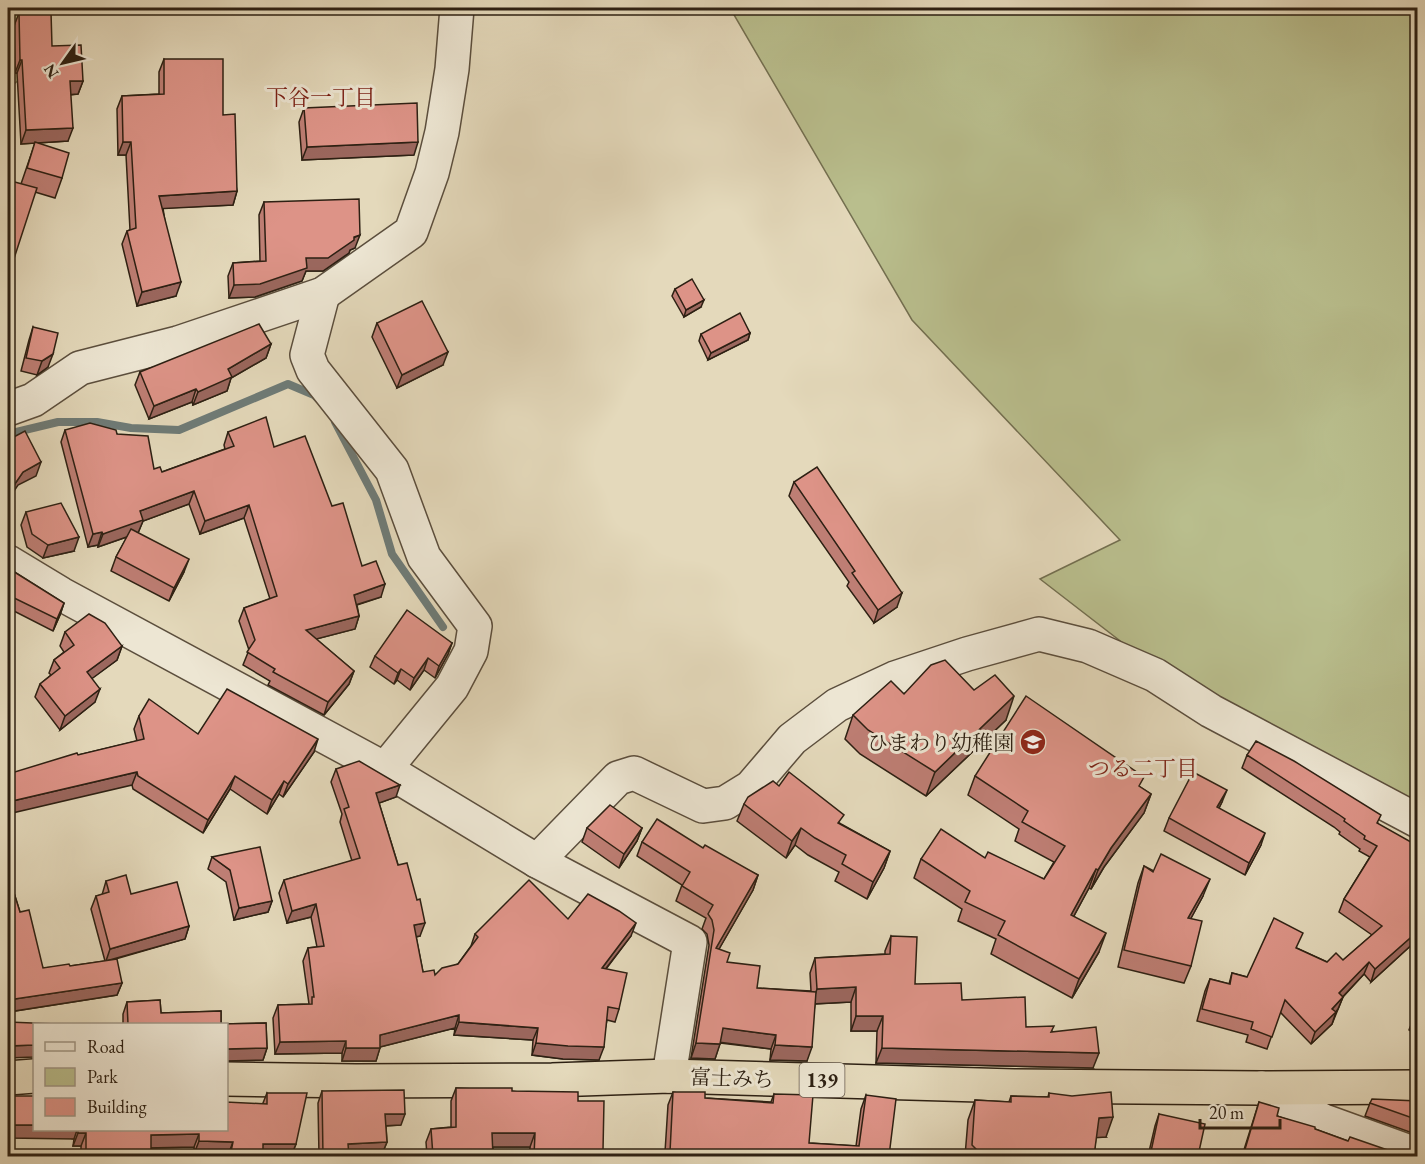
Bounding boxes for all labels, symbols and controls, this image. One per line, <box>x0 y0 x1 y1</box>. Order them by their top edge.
north arrow <box>33 33 93 93</box>
text: N <box>39 60 63 82</box>
district label: 下谷一丁目 <box>266 83 376 112</box>
school or university icon: ひまわり幼稚園 <box>1018 727 1048 757</box>
place label: ひまわり幼稚園 <box>867 729 1014 756</box>
district label: つる二丁目 <box>1088 754 1198 783</box>
legend <box>33 1023 228 1131</box>
text: Road <box>87 1035 126 1058</box>
street label: 富士みち <box>690 1063 774 1093</box>
road number: 139 <box>800 1063 844 1097</box>
text: Park <box>87 1065 118 1088</box>
scale bar <box>1200 1092 1280 1130</box>
text: Building <box>87 1095 147 1118</box>
text: 20 m <box>1209 1101 1244 1124</box>

